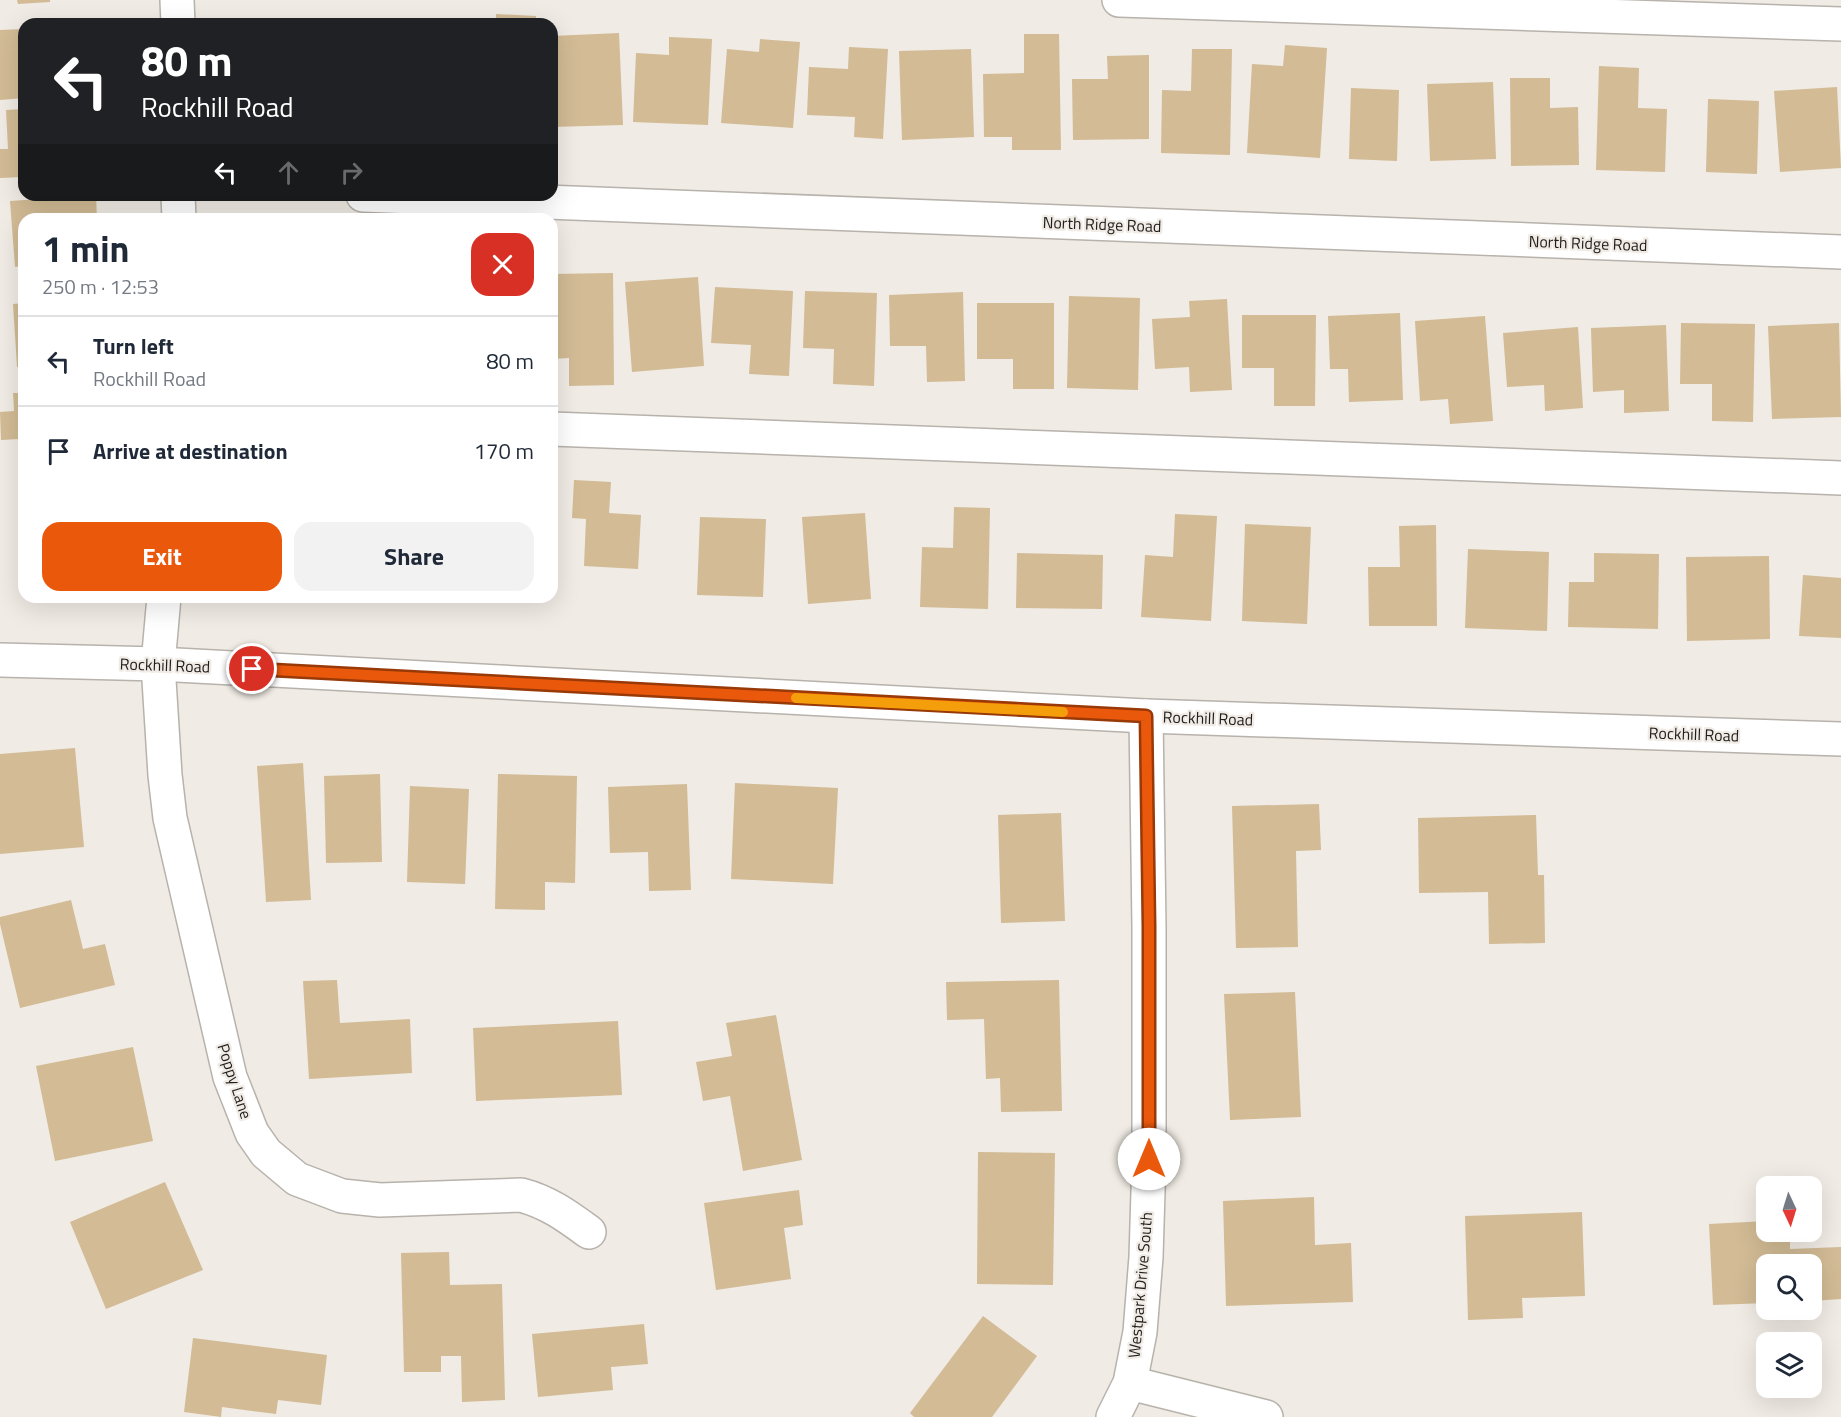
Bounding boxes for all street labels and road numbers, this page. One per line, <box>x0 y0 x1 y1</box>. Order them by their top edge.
street label: North Ridge Road <box>1042 210 1162 238</box>
street label: North Ridge Road <box>1528 229 1648 257</box>
street label: Rockhill Road <box>119 651 211 679</box>
street label: Rockhill Road <box>1162 704 1254 732</box>
street label: Rockhill Road <box>1648 720 1740 748</box>
street label: Poppy Lane <box>212 1040 258 1122</box>
street label: Westpark Drive South <box>1122 1211 1158 1359</box>

